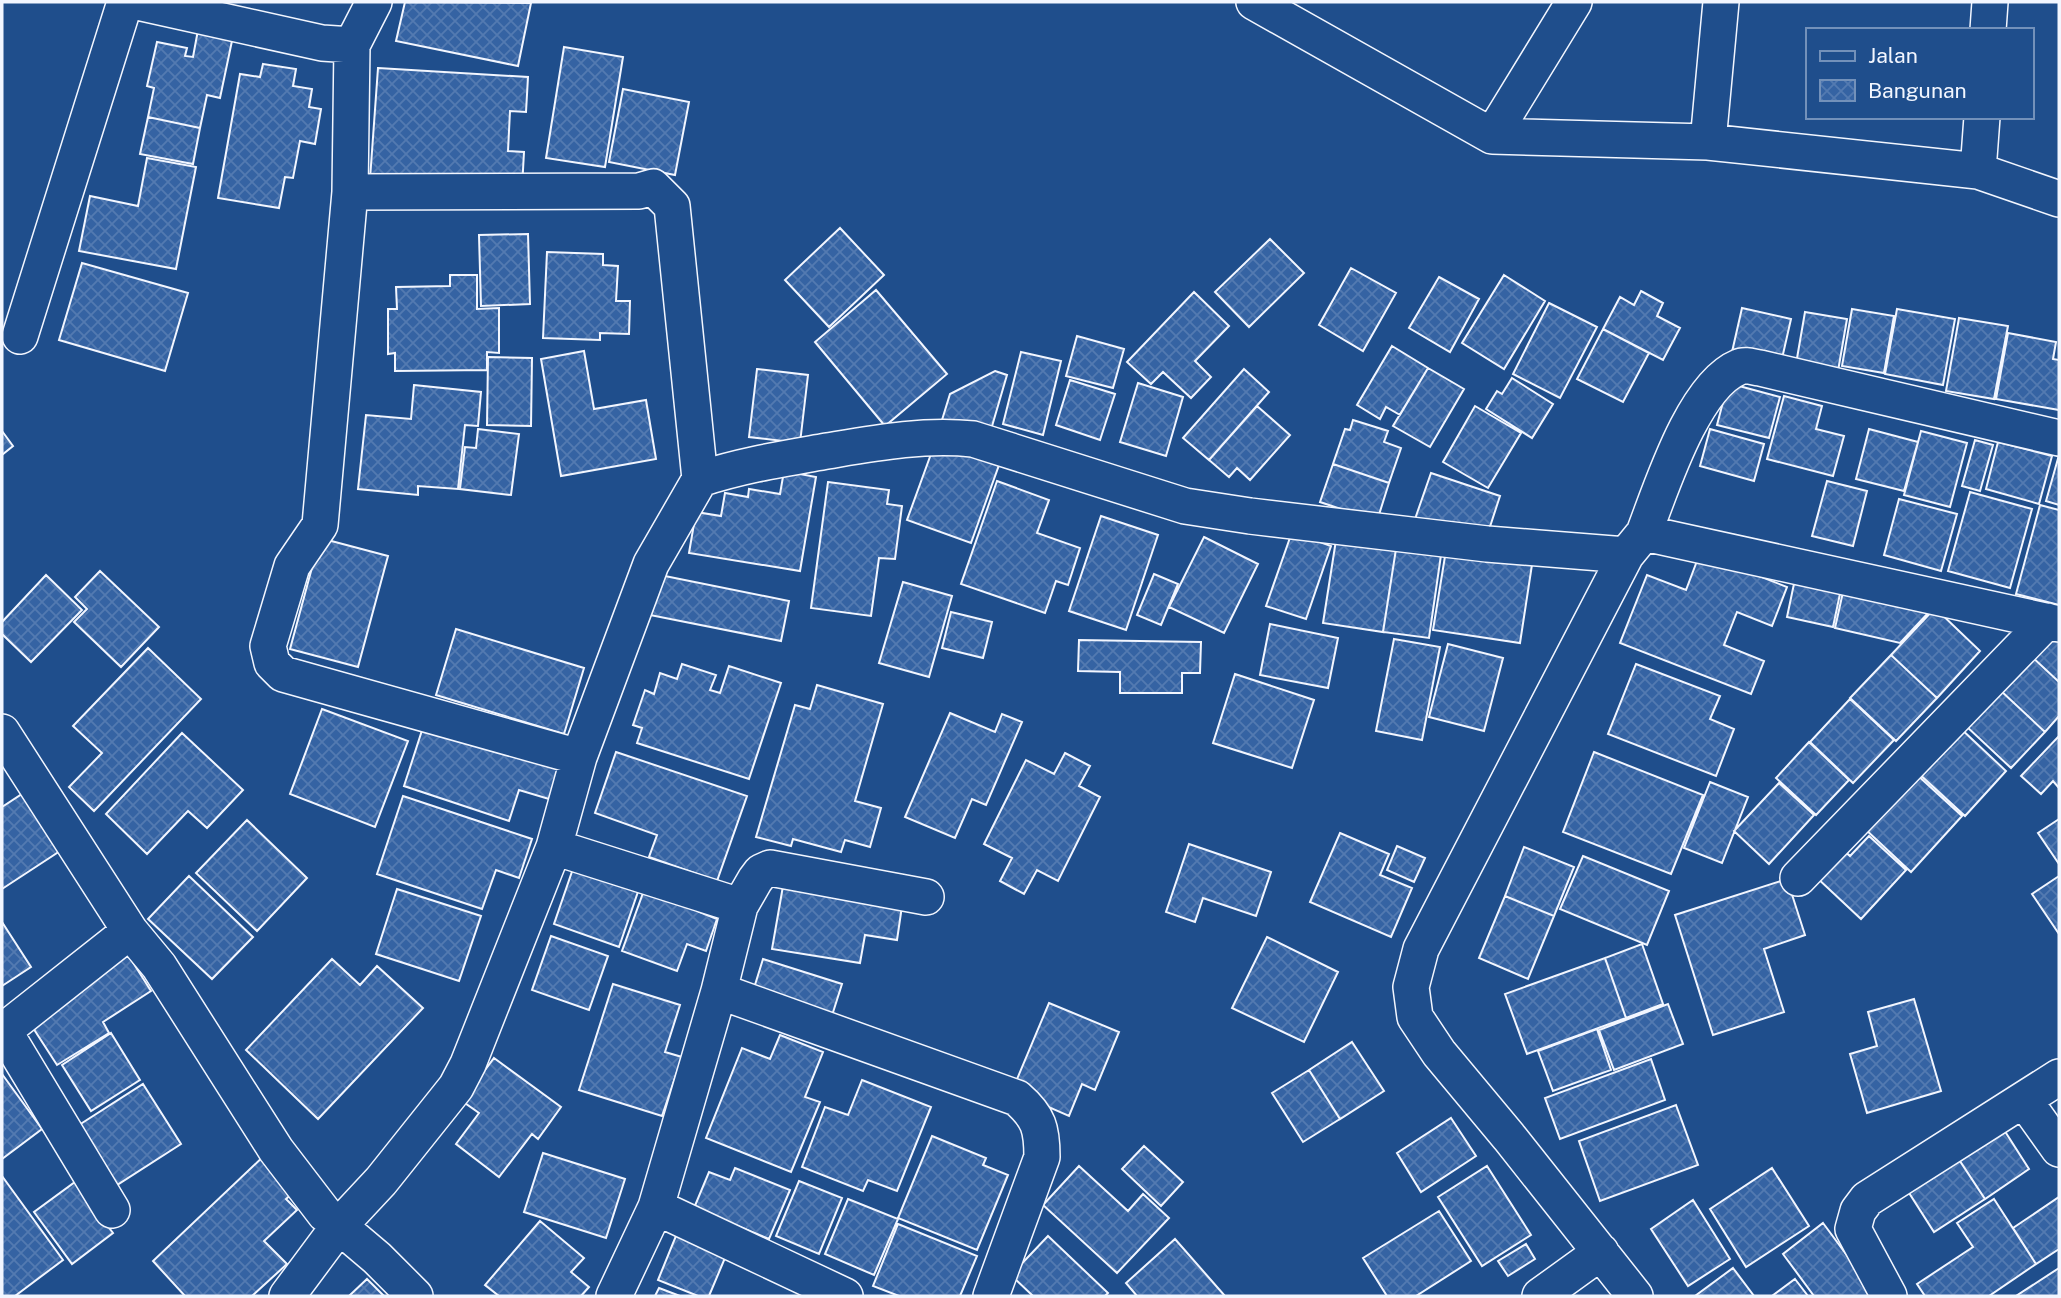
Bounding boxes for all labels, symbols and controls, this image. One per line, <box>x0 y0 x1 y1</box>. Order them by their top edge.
legend <box>1806 28 2033 119</box>
text: Jalan <box>1868 43 1918 68</box>
text: Bangunan <box>1868 78 1967 103</box>

